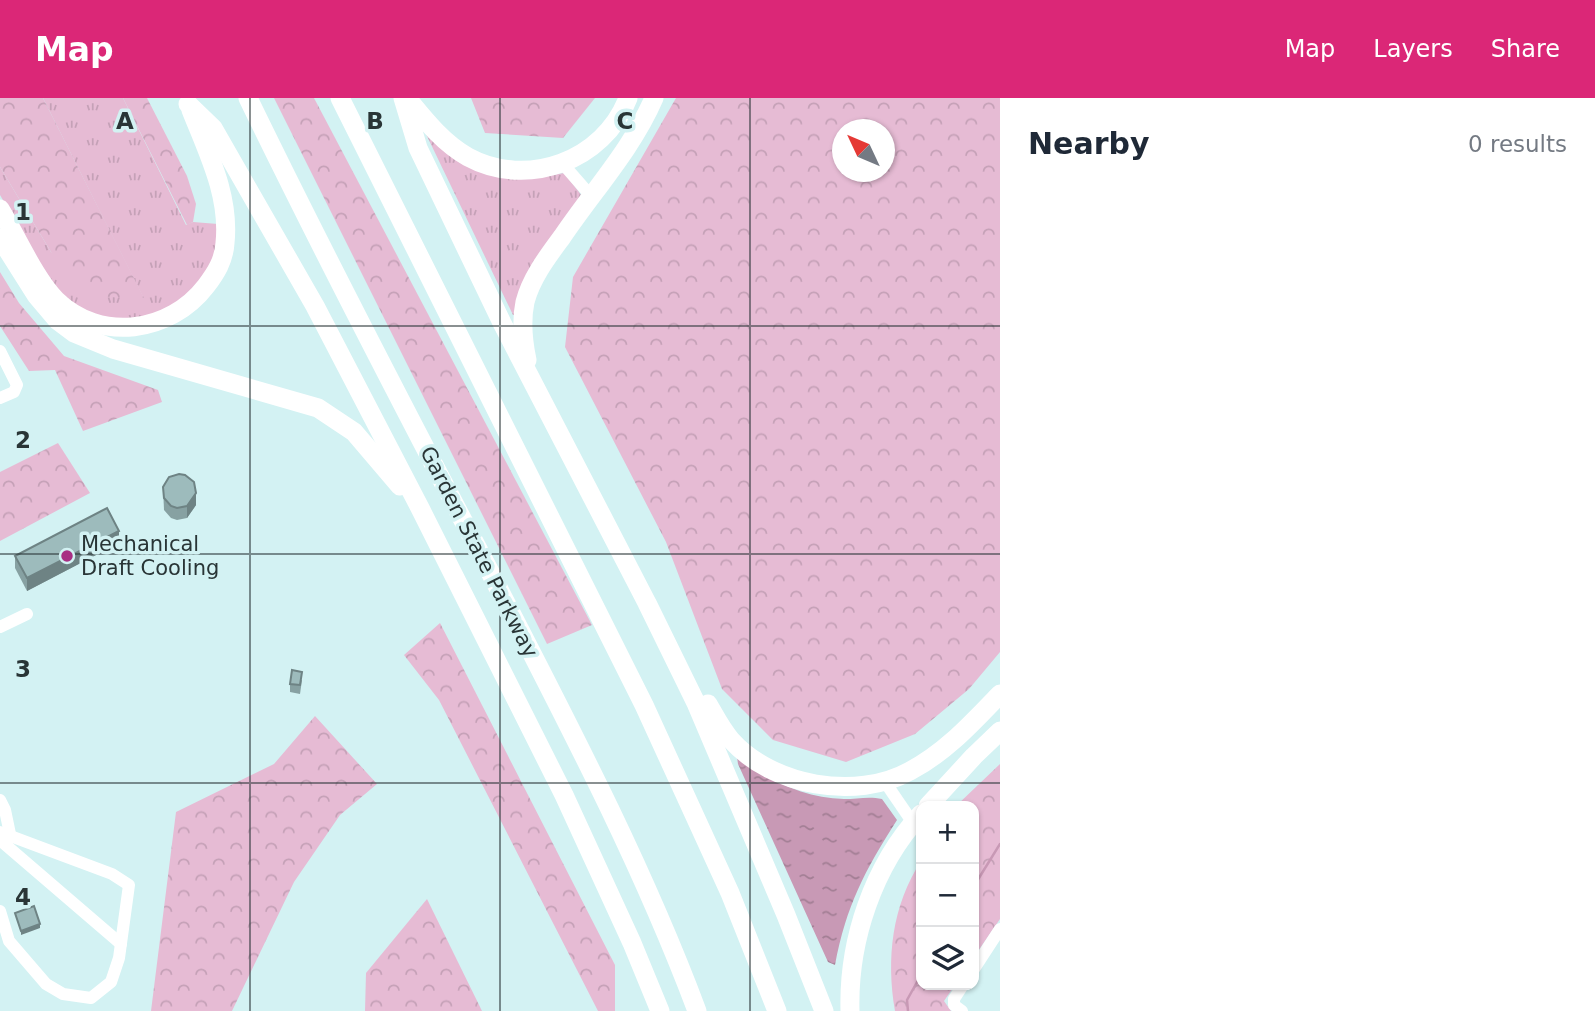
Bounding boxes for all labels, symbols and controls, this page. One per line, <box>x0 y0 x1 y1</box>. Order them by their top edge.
text: Map <box>35 30 114 69</box>
text: Map <box>1285 35 1335 63</box>
text: Layers <box>1373 35 1453 63</box>
text: Share <box>1491 35 1560 63</box>
text: A <box>116 108 134 134</box>
text: B <box>366 108 384 134</box>
text: C <box>617 108 633 134</box>
north arrow <box>832 119 895 182</box>
text: Nearby <box>1028 126 1150 161</box>
text: 0 results <box>1468 131 1567 157</box>
text: 1 <box>15 199 31 225</box>
text: 2 <box>15 427 31 453</box>
street label: Garden State Parkway <box>415 442 543 662</box>
place label: Mechanical Draft Cooling <box>81 532 219 580</box>
marker: Mechanical Draft Cooling <box>59 548 75 564</box>
text: 3 <box>15 656 31 682</box>
map controls <box>916 801 979 990</box>
button: + <box>916 801 979 864</box>
button: − <box>916 864 979 927</box>
text: 4 <box>15 884 31 910</box>
button: layers <box>916 927 979 990</box>

